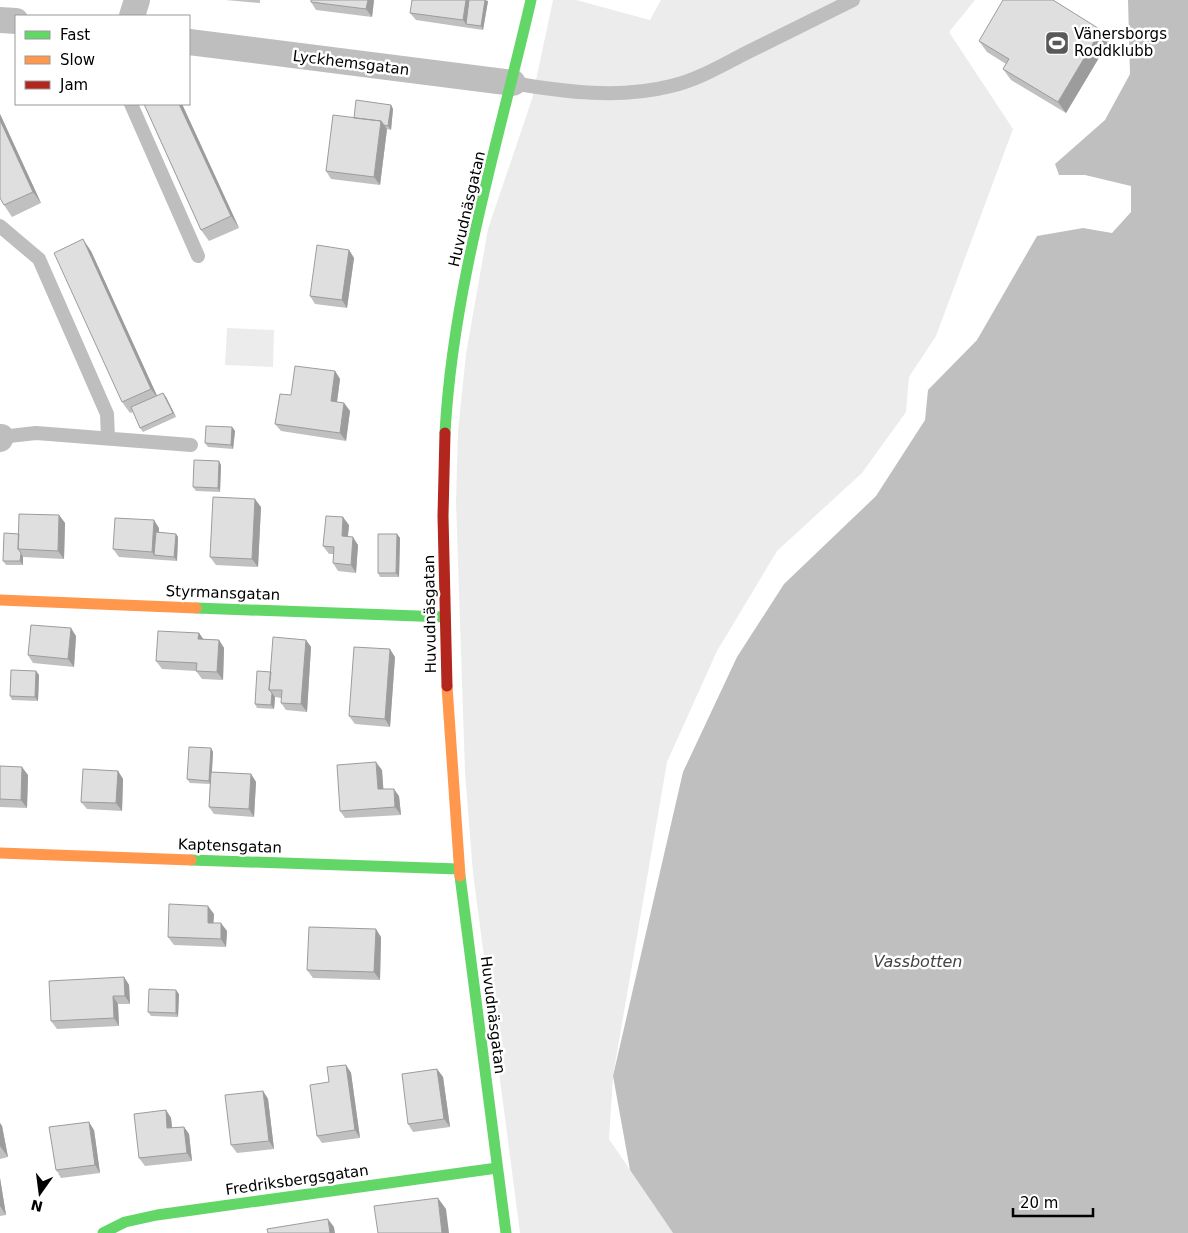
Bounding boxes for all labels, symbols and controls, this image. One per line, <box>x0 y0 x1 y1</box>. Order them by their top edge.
legend <box>15 15 190 105</box>
place label: Vänersborgs Roddklubb <box>1074 25 1167 60</box>
text: Fast <box>60 26 90 44</box>
sports icon: Vänersborgs Roddklubb <box>1044 30 1070 56</box>
street label: Lyckhemsgatan <box>292 47 410 79</box>
text: Slow <box>60 51 95 69</box>
text: Jam <box>59 76 88 94</box>
street label: Huvudnäsgatan <box>445 149 489 269</box>
street label: Huvudnäsgatan <box>420 555 440 673</box>
street label: Styrmansgatan <box>165 582 281 604</box>
street label: Kaptensgatan <box>178 835 282 857</box>
water label: Vassbotten <box>874 952 962 971</box>
street label: Huvudnäsgatan <box>477 955 509 1075</box>
street label: Fredriksbergsgatan <box>224 1161 370 1199</box>
north arrow <box>15 1168 65 1218</box>
scale bar <box>1013 1186 1093 1218</box>
text: 20 m <box>1020 1194 1058 1212</box>
text: N <box>29 1196 44 1215</box>

